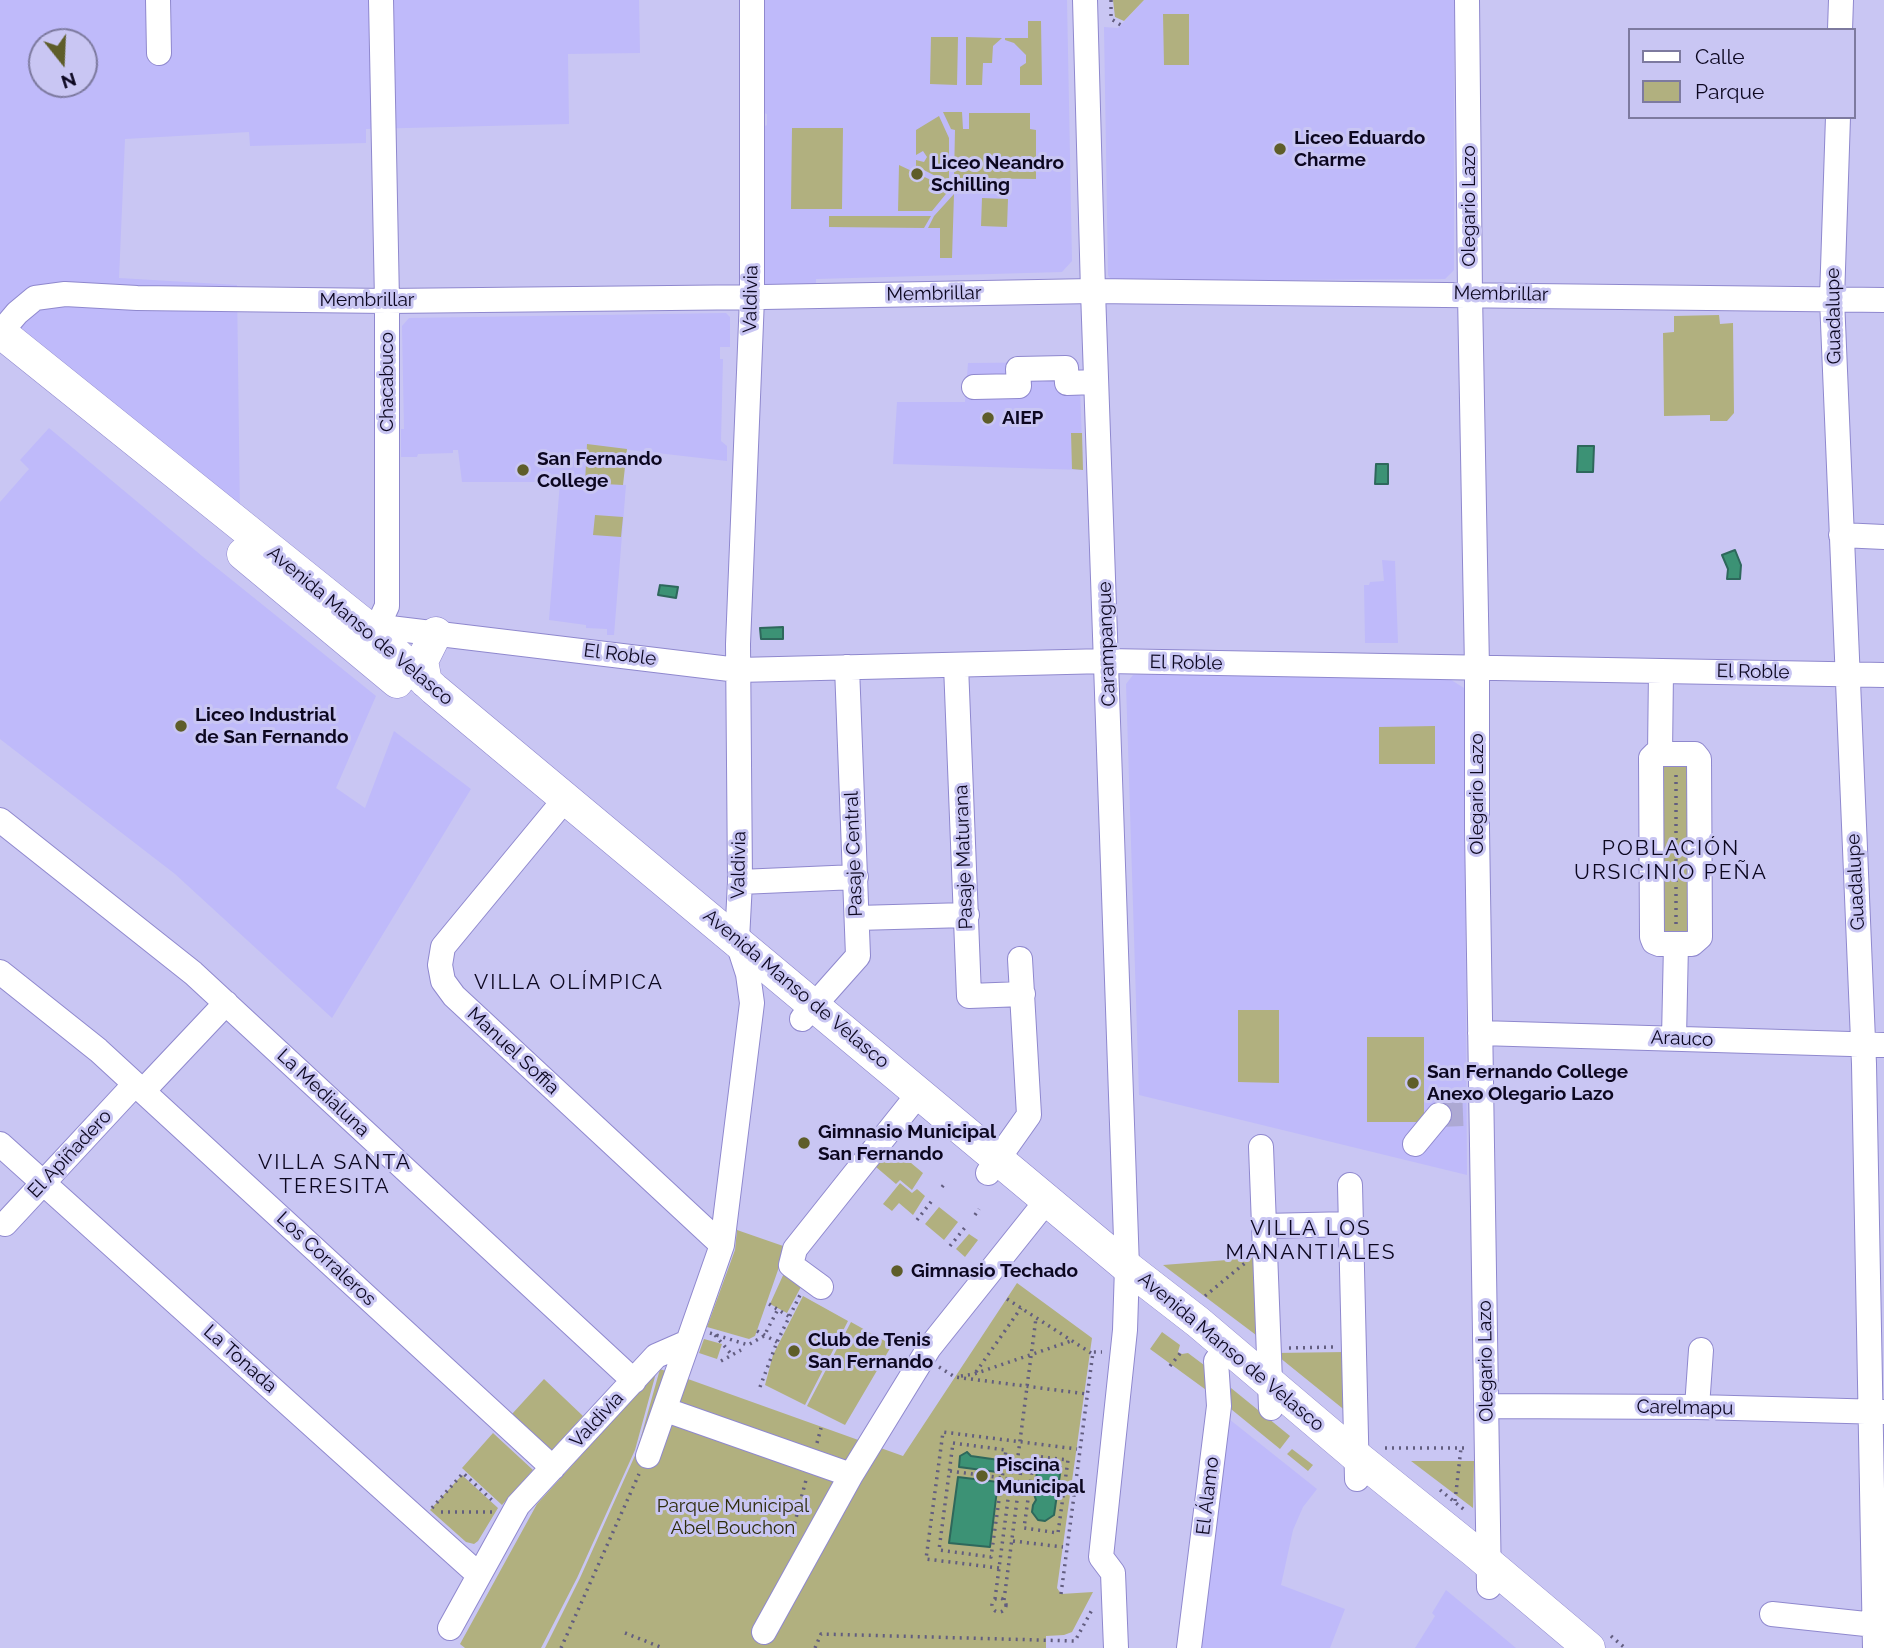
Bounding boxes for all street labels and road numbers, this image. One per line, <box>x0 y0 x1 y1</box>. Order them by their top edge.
street label: Olegario Lazo <box>1458 145 1480 267</box>
street label: Valdivia <box>739 265 763 333</box>
street label: Guadalupe <box>1822 267 1846 365</box>
street label: Membrillar <box>886 282 982 306</box>
street label: Membrillar <box>1453 282 1549 306</box>
street label: Membrillar <box>319 289 415 311</box>
street label: Chacabuco <box>376 332 398 432</box>
street label: Avenida Manso de Velasco <box>262 542 458 710</box>
street label: Carampangue <box>1093 581 1121 707</box>
street label: El Roble <box>582 639 658 671</box>
street label: El Roble <box>1149 651 1223 675</box>
street label: El Roble <box>1716 660 1790 684</box>
street label: Olegario Lazo <box>1466 733 1488 855</box>
street label: Pasaje Maturana <box>950 784 978 930</box>
street label: Pasaje Central <box>840 791 868 917</box>
street label: Valdivia <box>727 831 751 899</box>
street label: Guadalupe <box>1842 833 1870 931</box>
street label: Avenida Manso de Velasco <box>698 905 894 1073</box>
street label: Manuel Soffia <box>462 1003 564 1099</box>
street label: Arauco <box>1650 1027 1714 1051</box>
street label: La Medialuna <box>272 1044 374 1142</box>
street label: El Apiñadero <box>23 1105 117 1203</box>
street label: Los Corraleros <box>272 1207 380 1311</box>
street label: Avenida Manso de Velasco <box>1133 1268 1329 1436</box>
street label: Olegario Lazo <box>1474 1300 1498 1422</box>
street label: La Tonada <box>199 1320 281 1398</box>
street label: Valdivia <box>565 1387 629 1453</box>
street label: Carelmapu <box>1636 1396 1734 1420</box>
street label: El Álamo <box>1192 1456 1224 1536</box>

